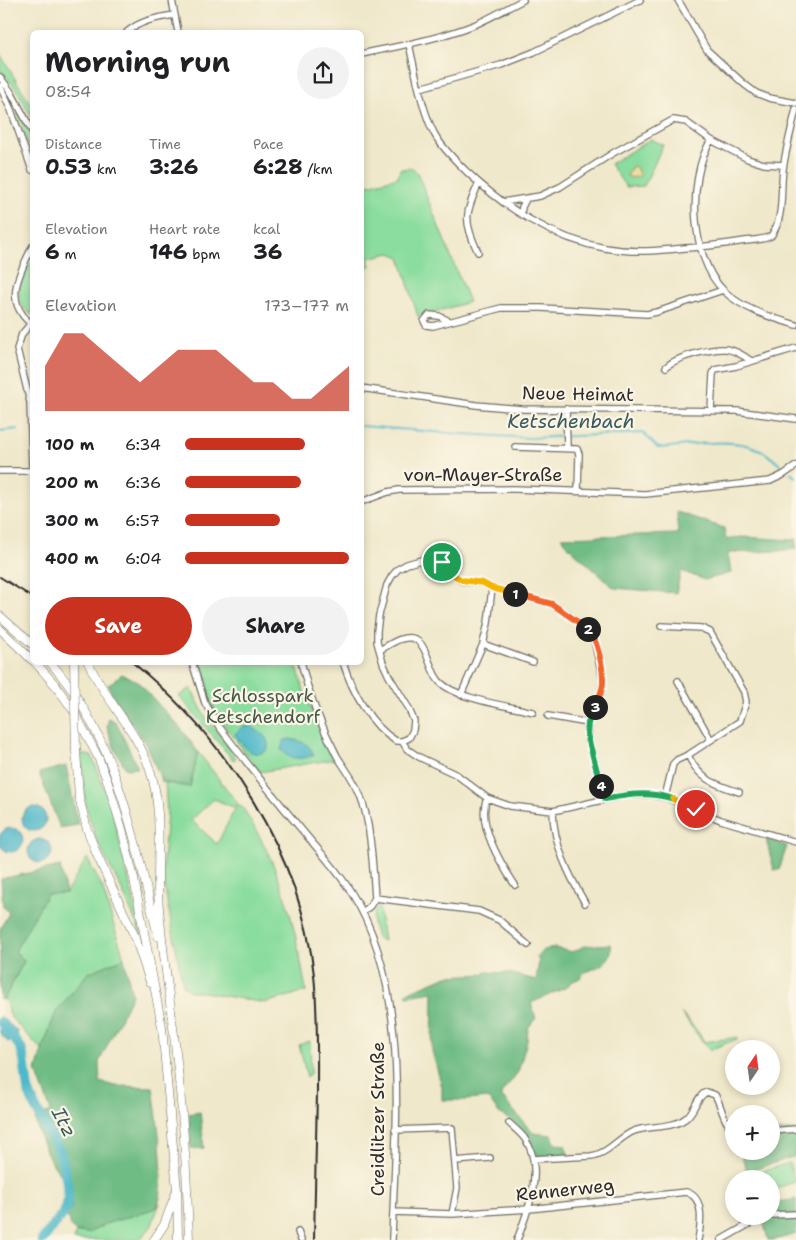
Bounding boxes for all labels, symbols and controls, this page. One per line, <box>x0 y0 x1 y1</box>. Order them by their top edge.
text: Morning run <box>45 43 230 81</box>
button: share <box>297 47 349 99</box>
text: 08:54 <box>45 81 91 102</box>
text: Distance <box>45 135 102 153</box>
text: Time <box>149 135 181 153</box>
text: Pace <box>253 135 284 153</box>
text: 0.53 <box>45 153 92 181</box>
text: 3:26 <box>149 153 198 181</box>
text: 6:28 <box>253 153 303 181</box>
text: km <box>92 160 117 178</box>
text: /km <box>303 160 333 178</box>
text: Elevation <box>45 220 108 238</box>
text: Heart rate <box>149 220 220 238</box>
text: kcal <box>253 220 280 238</box>
text: 6 <box>45 238 60 266</box>
text: 146 <box>149 238 187 266</box>
text: 36 <box>253 238 282 266</box>
text: m <box>60 245 77 263</box>
text: bpm <box>187 245 220 263</box>
text: Elevation <box>45 295 117 316</box>
text: 173–177 m <box>264 295 349 316</box>
street label: Neue Heimat <box>522 381 634 407</box>
water label: Ketschenbach <box>507 409 635 434</box>
text: 100 m <box>45 434 94 455</box>
text: 6:34 <box>125 434 161 455</box>
street label: von-Mayer-Straße <box>404 463 562 487</box>
text: 200 m <box>45 472 98 493</box>
text: 6:36 <box>125 472 161 493</box>
text: 300 m <box>45 510 99 531</box>
text: 6:57 <box>125 510 160 531</box>
pin <box>421 541 463 583</box>
text: 400 m <box>45 548 99 569</box>
text: 6:04 <box>125 548 161 569</box>
icon: arrive <box>428 548 456 576</box>
pin: 1 <box>502 582 528 606</box>
text: 1 <box>512 585 519 603</box>
button: Save <box>45 597 192 655</box>
button: Share <box>202 597 349 655</box>
pin: 2 <box>576 616 600 642</box>
text: 2 <box>584 620 593 638</box>
park label: Schlosspark Ketschendorf <box>206 684 321 729</box>
pin: 3 <box>582 694 608 720</box>
text: 3 <box>591 698 600 716</box>
pin: 4 <box>588 774 614 798</box>
text: 4 <box>597 777 606 795</box>
pin <box>675 788 717 830</box>
icon: check <box>682 795 710 823</box>
north arrow <box>725 1040 780 1095</box>
map controls <box>725 1040 780 1225</box>
street label: Creidlitzer Straße <box>366 1042 390 1196</box>
water label: Itz <box>45 1102 82 1141</box>
button: + <box>725 1105 780 1160</box>
button: − <box>725 1170 780 1225</box>
street label: Rennerweg <box>515 1173 615 1207</box>

